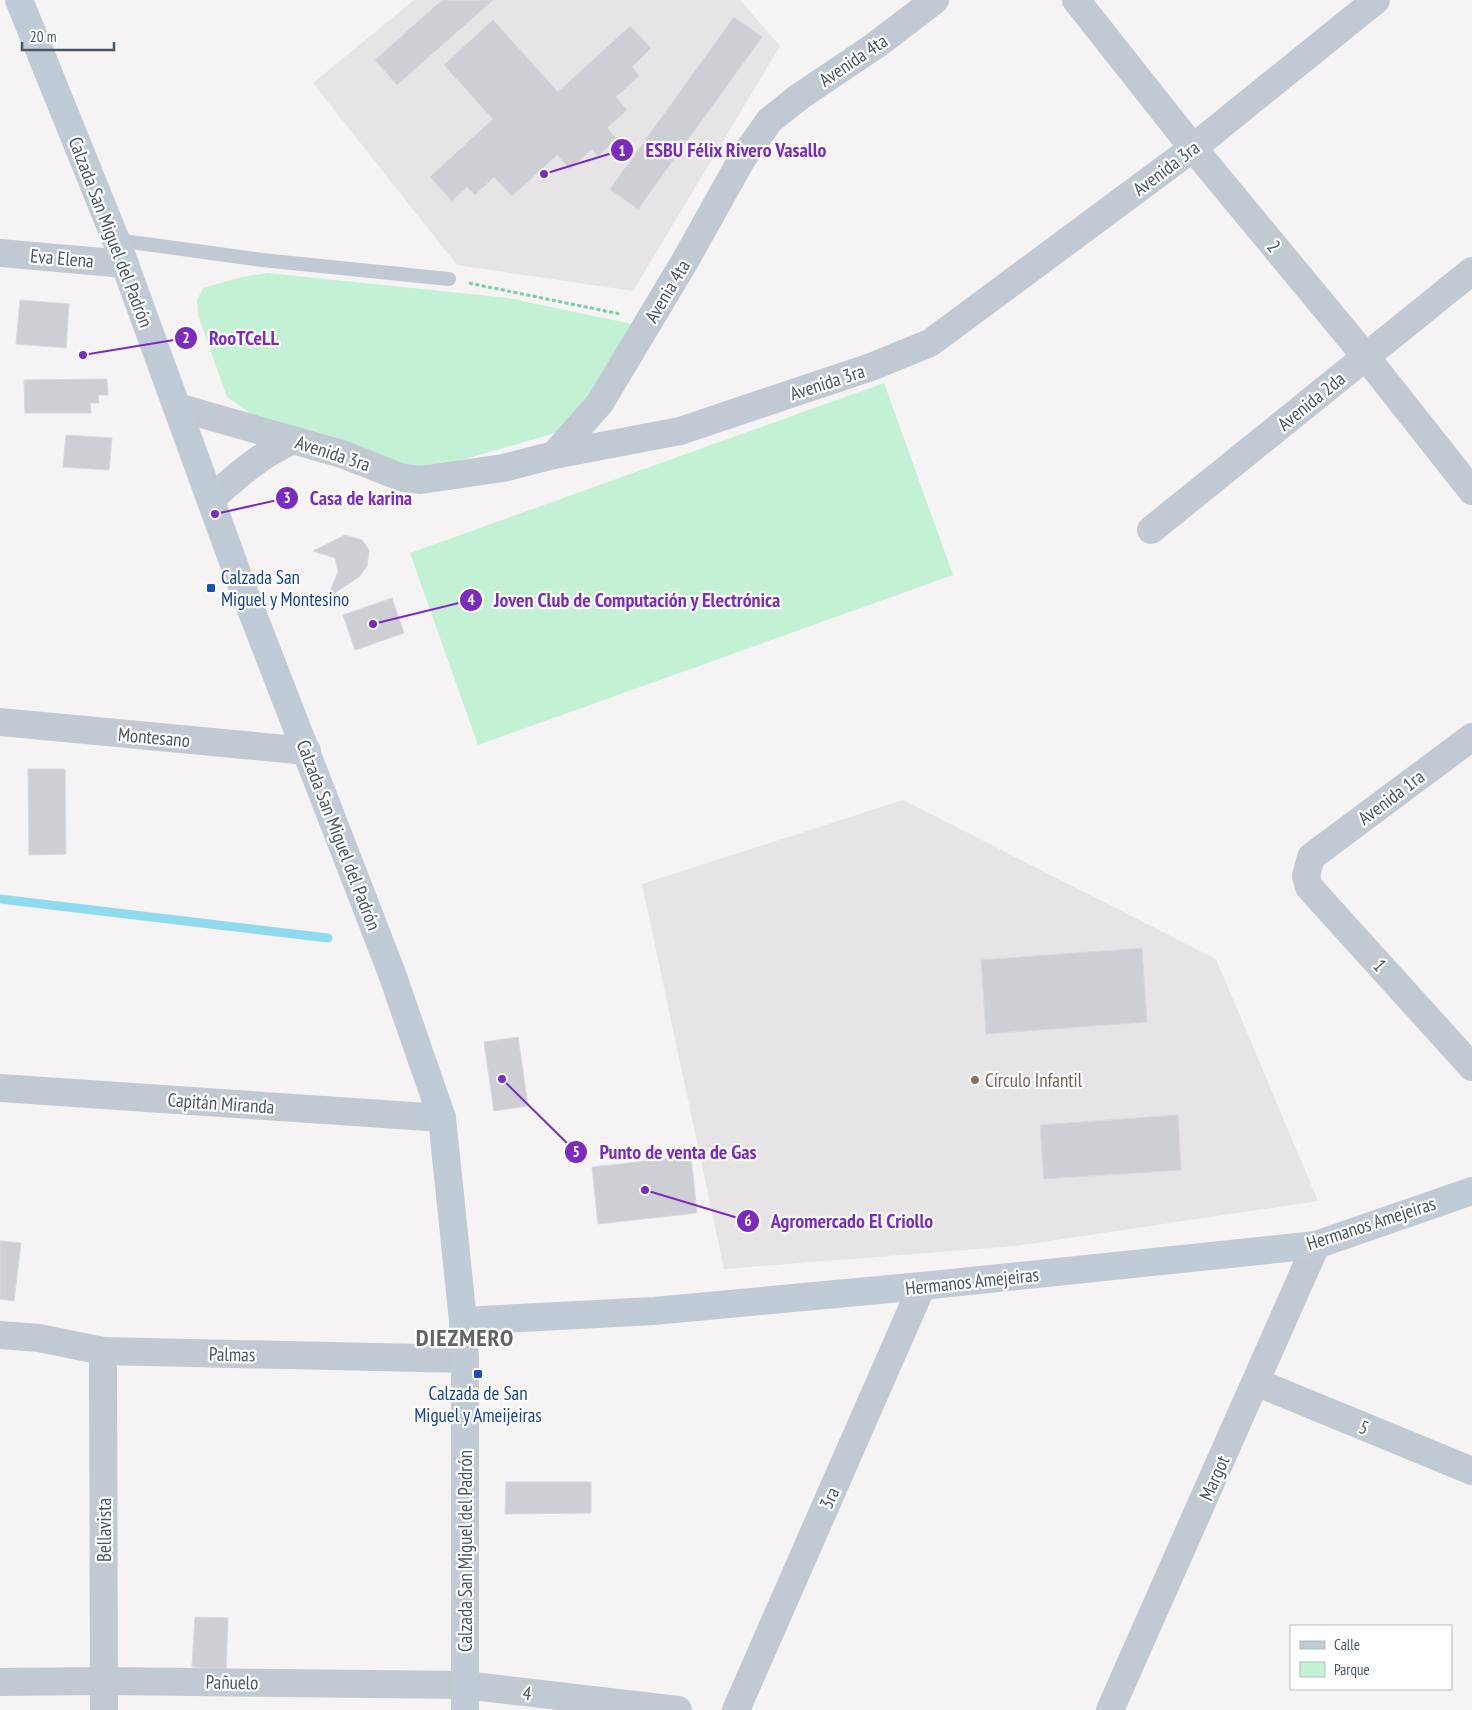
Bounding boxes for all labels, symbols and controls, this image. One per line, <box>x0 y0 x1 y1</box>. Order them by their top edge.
scale bar <box>22 20 115 52</box>
text: 20 m <box>30 27 56 46</box>
street label: Avenida 4ta <box>814 28 892 92</box>
street label: Calzada San Miguel del Padrón <box>64 133 158 331</box>
callout: ESBU Félix Rivero Vasallo <box>610 133 837 168</box>
street label: Avenida 3ra <box>1128 135 1204 201</box>
text: ESBU Félix Rivero Vasallo <box>646 137 827 163</box>
text: 1 <box>618 141 626 160</box>
street label: 2 <box>1262 235 1286 257</box>
street label: Eva Elena <box>29 243 95 273</box>
street label: Avenia 4ta <box>639 255 695 327</box>
callout: RooTCeLL <box>174 320 289 355</box>
text: RooTCeLL <box>209 325 280 351</box>
text: 2 <box>182 328 190 347</box>
street label: Avenida 3ra <box>787 359 867 405</box>
street label: Avenida 2da <box>1272 366 1350 436</box>
street label: Avenida 3ra <box>293 430 373 476</box>
callout: Casa de karina <box>275 480 422 515</box>
text: Casa de karina <box>310 485 412 511</box>
text: 3 <box>283 488 291 507</box>
place label: Calzada San Miguel y Montesino <box>221 565 349 611</box>
marker: Calzada San Miguel y Montesino <box>205 582 217 594</box>
callout: Joven Club de Computación y Electrónica <box>458 582 791 617</box>
text: Joven Club de Computación y Electrónica <box>493 587 780 613</box>
text: 4 <box>467 590 475 609</box>
street label: Montesano <box>117 722 191 752</box>
street label: Calzada San Miguel del Padrón <box>292 736 386 934</box>
street label: Avenida 1ra <box>1353 764 1429 830</box>
street label: 1 <box>1368 954 1392 976</box>
place label: Círculo Infantil <box>985 1068 1083 1092</box>
marker: Círculo Infantil <box>969 1074 981 1086</box>
street label: Capitán Miranda <box>167 1087 275 1119</box>
callout: Punto de venta de Gas <box>564 1134 767 1169</box>
text: Punto de venta de Gas <box>599 1139 757 1165</box>
text: 5 <box>572 1142 580 1161</box>
street label: Hermanos Amejeiras <box>1303 1191 1439 1255</box>
callout: Agromercado El Criollo <box>736 1203 943 1238</box>
text: Agromercado El Criollo <box>770 1208 933 1234</box>
text: 6 <box>744 1211 752 1230</box>
street label: Hermanos Amejeiras <box>904 1262 1040 1300</box>
district label: DIEZMERO <box>416 1322 514 1353</box>
street label: Palmas <box>209 1342 255 1366</box>
marker: Calzada de San Miguel y Ameijeiras <box>472 1368 484 1380</box>
place label: Calzada de San Miguel y Ameijeiras <box>414 1381 542 1427</box>
street label: 5 <box>1356 1414 1372 1440</box>
street label: Calzada San Miguel del Padrón <box>453 1450 477 1652</box>
street label: Margot <box>1194 1451 1235 1504</box>
street label: 3ra <box>814 1483 844 1513</box>
street label: Bellavista <box>92 1498 116 1562</box>
legend <box>1290 1625 1452 1690</box>
text: Calle <box>1334 1635 1360 1654</box>
text: Parque <box>1334 1660 1370 1679</box>
street label: Pañuelo <box>205 1670 259 1694</box>
street label: 4 <box>521 1681 533 1705</box>

